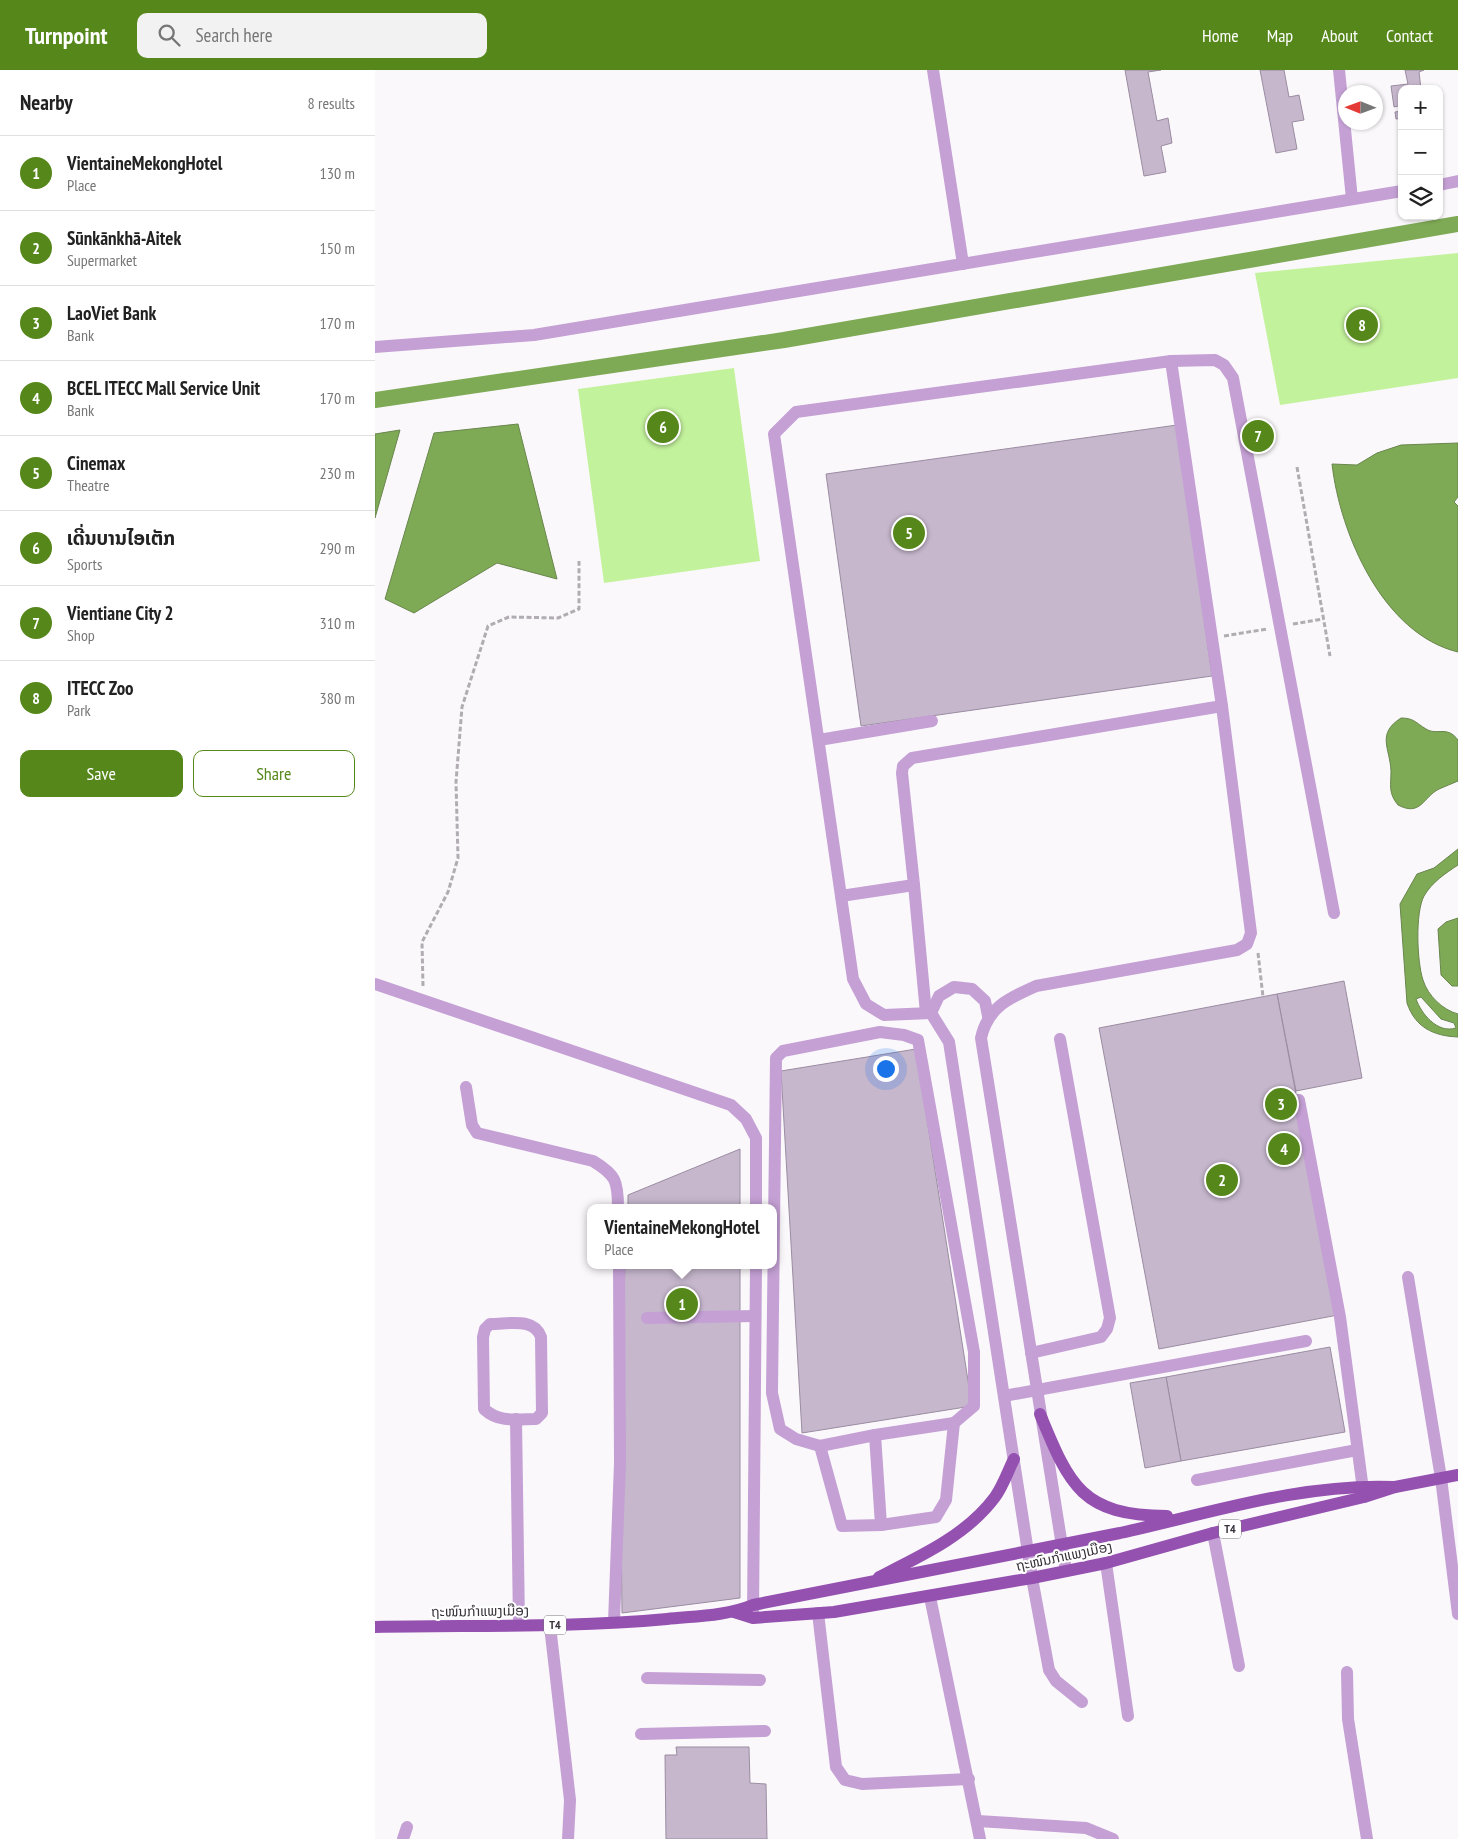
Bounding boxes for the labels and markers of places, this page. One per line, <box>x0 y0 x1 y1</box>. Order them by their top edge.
pin: 8 <box>1346 306 1378 344</box>
pin: 6 <box>647 408 679 446</box>
pin: 7 <box>1242 417 1274 455</box>
pin: 5 <box>893 514 925 552</box>
pin: 3 <box>1265 1085 1297 1123</box>
pin: 4 <box>1268 1130 1300 1168</box>
pin: 2 <box>1206 1161 1238 1199</box>
pin: 1 <box>666 1285 698 1323</box>

